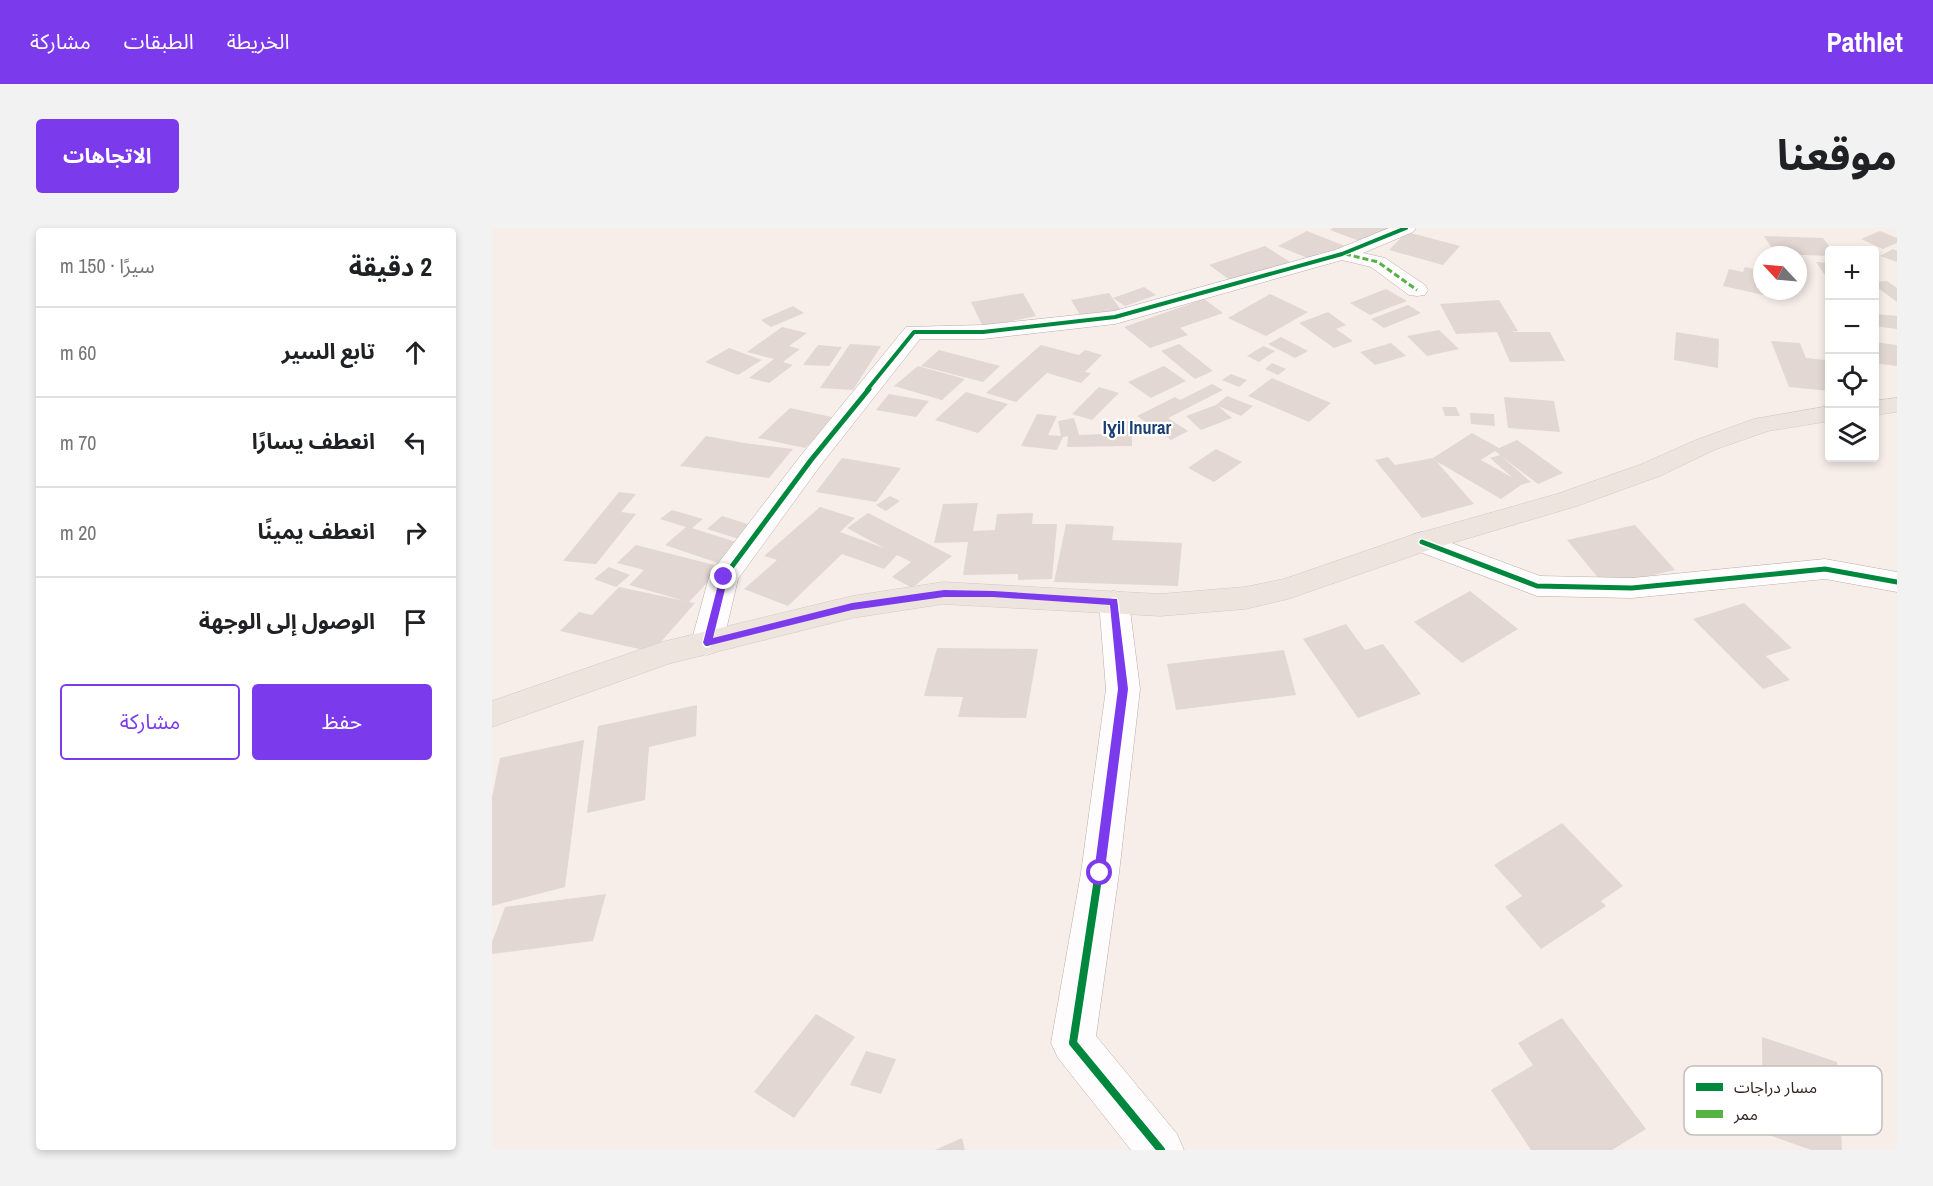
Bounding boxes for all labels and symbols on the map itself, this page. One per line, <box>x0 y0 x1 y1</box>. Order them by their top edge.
north arrow <box>1753 246 1807 300</box>
district label: Iɣil Inurar <box>1103 415 1171 440</box>
route end <box>710 563 736 589</box>
route start <box>1086 859 1112 885</box>
legend <box>1684 1066 1882 1135</box>
text: مسار دراجات <box>1734 1076 1817 1098</box>
text: ممر <box>1733 1103 1758 1125</box>

